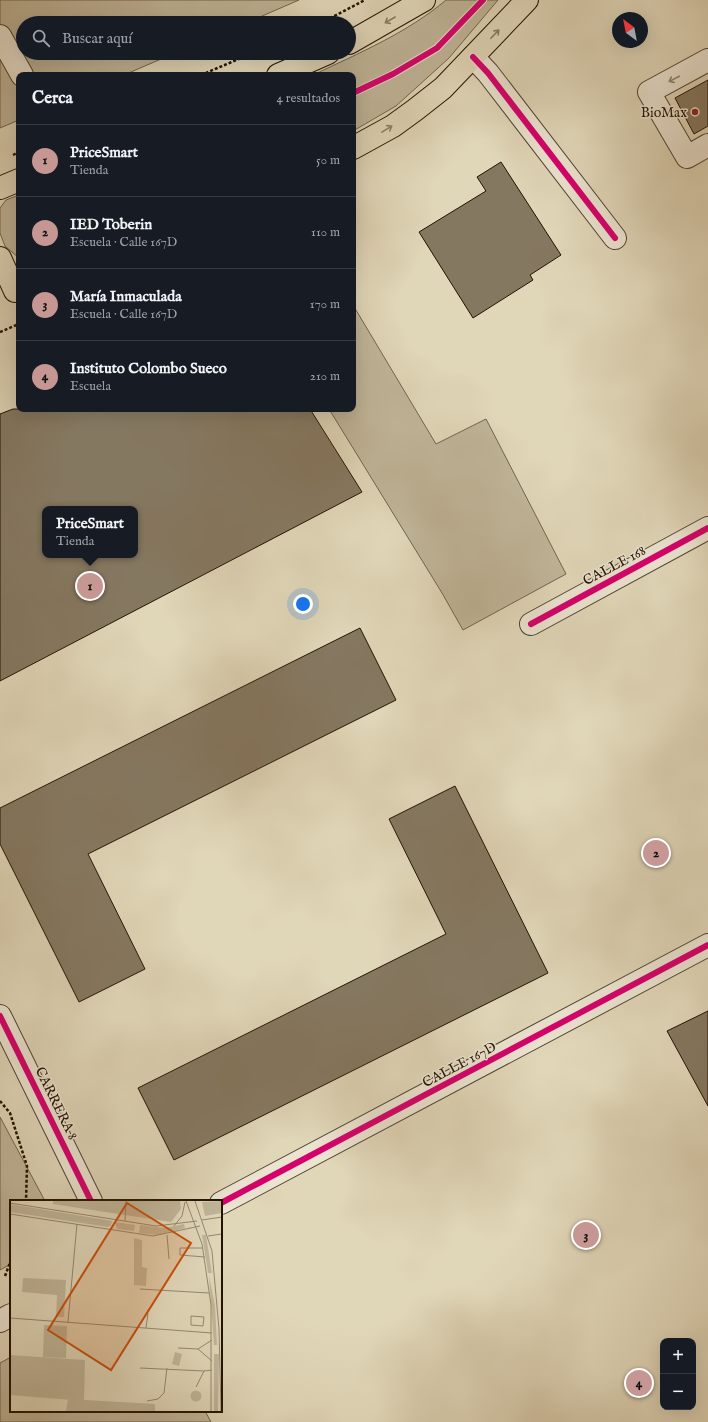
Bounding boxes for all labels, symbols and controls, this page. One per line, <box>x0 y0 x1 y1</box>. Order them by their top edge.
north arrow <box>612 12 648 48</box>
search box <box>16 16 356 60</box>
one-way arrow <box>384 16 396 24</box>
icon: search <box>30 27 52 49</box>
text: Buscar aquí <box>62 29 132 48</box>
one-way arrow <box>490 30 499 40</box>
one-way arrow <box>668 75 680 83</box>
text: Cerca <box>32 88 73 109</box>
text: 4 resultados <box>277 90 340 107</box>
place label: BioMax <box>641 104 687 122</box>
marker: BioMax <box>690 107 700 117</box>
one-way arrow <box>381 125 393 133</box>
text: PriceSmart <box>70 143 138 162</box>
text: 1 <box>43 152 47 169</box>
text: 50 m <box>316 152 340 169</box>
text: Tienda <box>70 162 108 179</box>
text: IED Toberin <box>70 215 152 234</box>
text: 2 <box>42 224 48 241</box>
text: 110 m <box>311 224 340 241</box>
text: Escuela · Calle 167D <box>70 234 177 251</box>
text: María Inmaculada <box>70 287 182 306</box>
text: 3 <box>43 296 47 313</box>
text: 170 m <box>310 296 340 313</box>
text: Escuela · Calle 167D <box>70 306 177 323</box>
text: Instituto Colombo Sueco <box>70 359 227 378</box>
text: 4 <box>42 368 48 385</box>
text: 210 m <box>310 368 340 385</box>
text: Escuela <box>70 378 111 395</box>
popup <box>42 506 138 558</box>
text: PriceSmart <box>56 514 124 533</box>
text: Tienda <box>56 533 94 550</box>
street label: CALLE 168 <box>580 542 649 590</box>
pin: 1 <box>77 571 103 601</box>
your location <box>293 594 313 614</box>
pin: 2 <box>643 838 669 868</box>
street label: CALLE 167D <box>419 1038 499 1092</box>
street label: CARRERA 8 <box>31 1064 81 1143</box>
inset map <box>10 1200 222 1412</box>
pin: 3 <box>573 1220 599 1250</box>
map controls <box>660 1338 696 1410</box>
button: + <box>660 1338 696 1374</box>
pin: 4 <box>626 1368 652 1398</box>
button: − <box>660 1374 696 1410</box>

